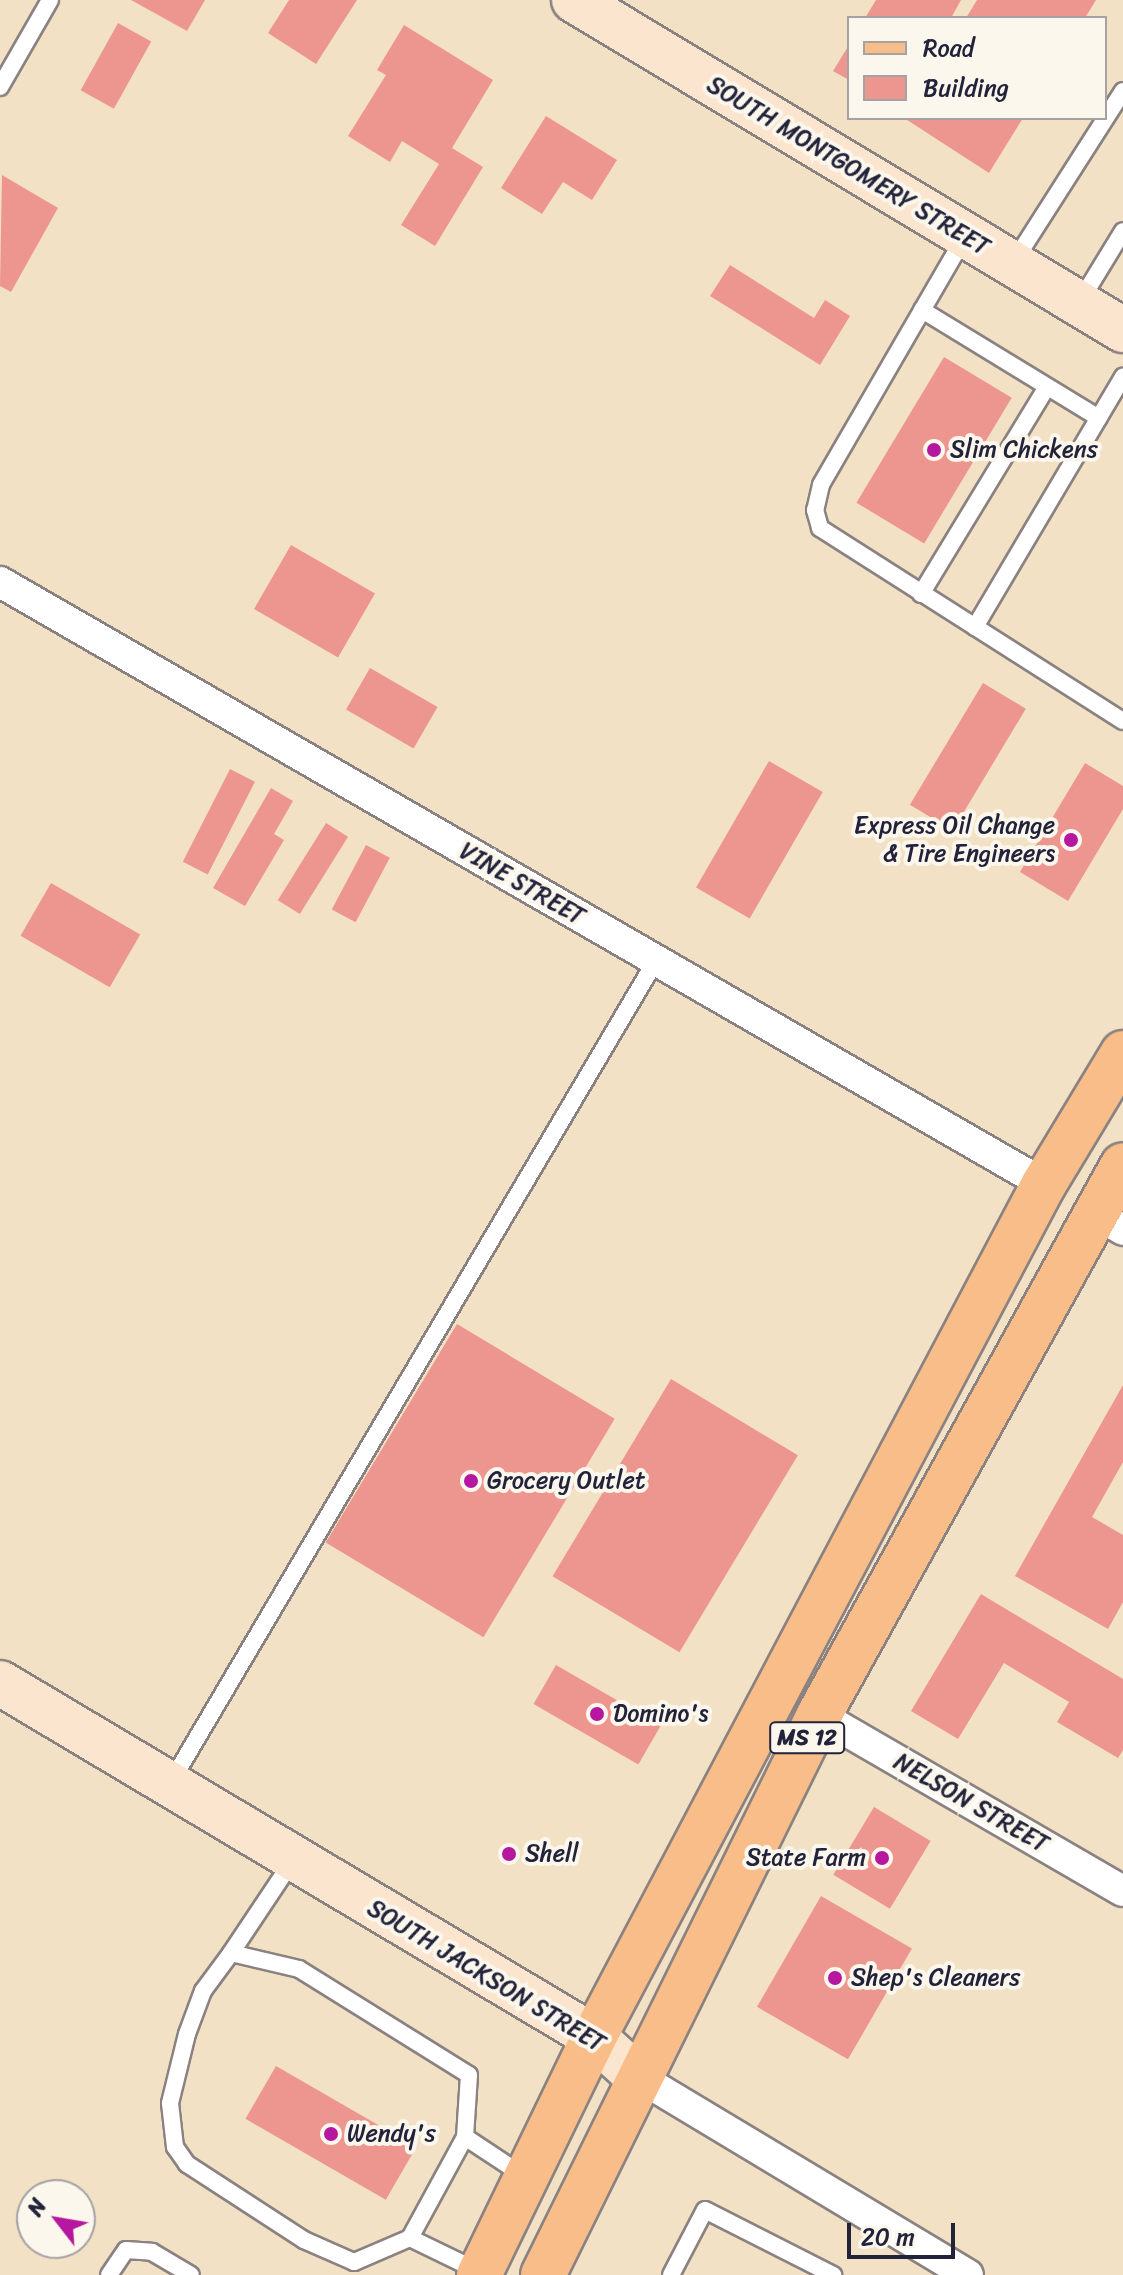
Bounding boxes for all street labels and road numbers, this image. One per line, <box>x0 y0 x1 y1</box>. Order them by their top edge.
street label: SOUTH MONTGOMERY STREET <box>701 70 995 262</box>
street label: VINE STREET <box>453 836 591 932</box>
road number: MS 12 <box>769 1720 845 1756</box>
street label: NELSON STREET <box>888 1747 1054 1859</box>
street label: SOUTH JACKSON STREET <box>361 1893 611 2059</box>

